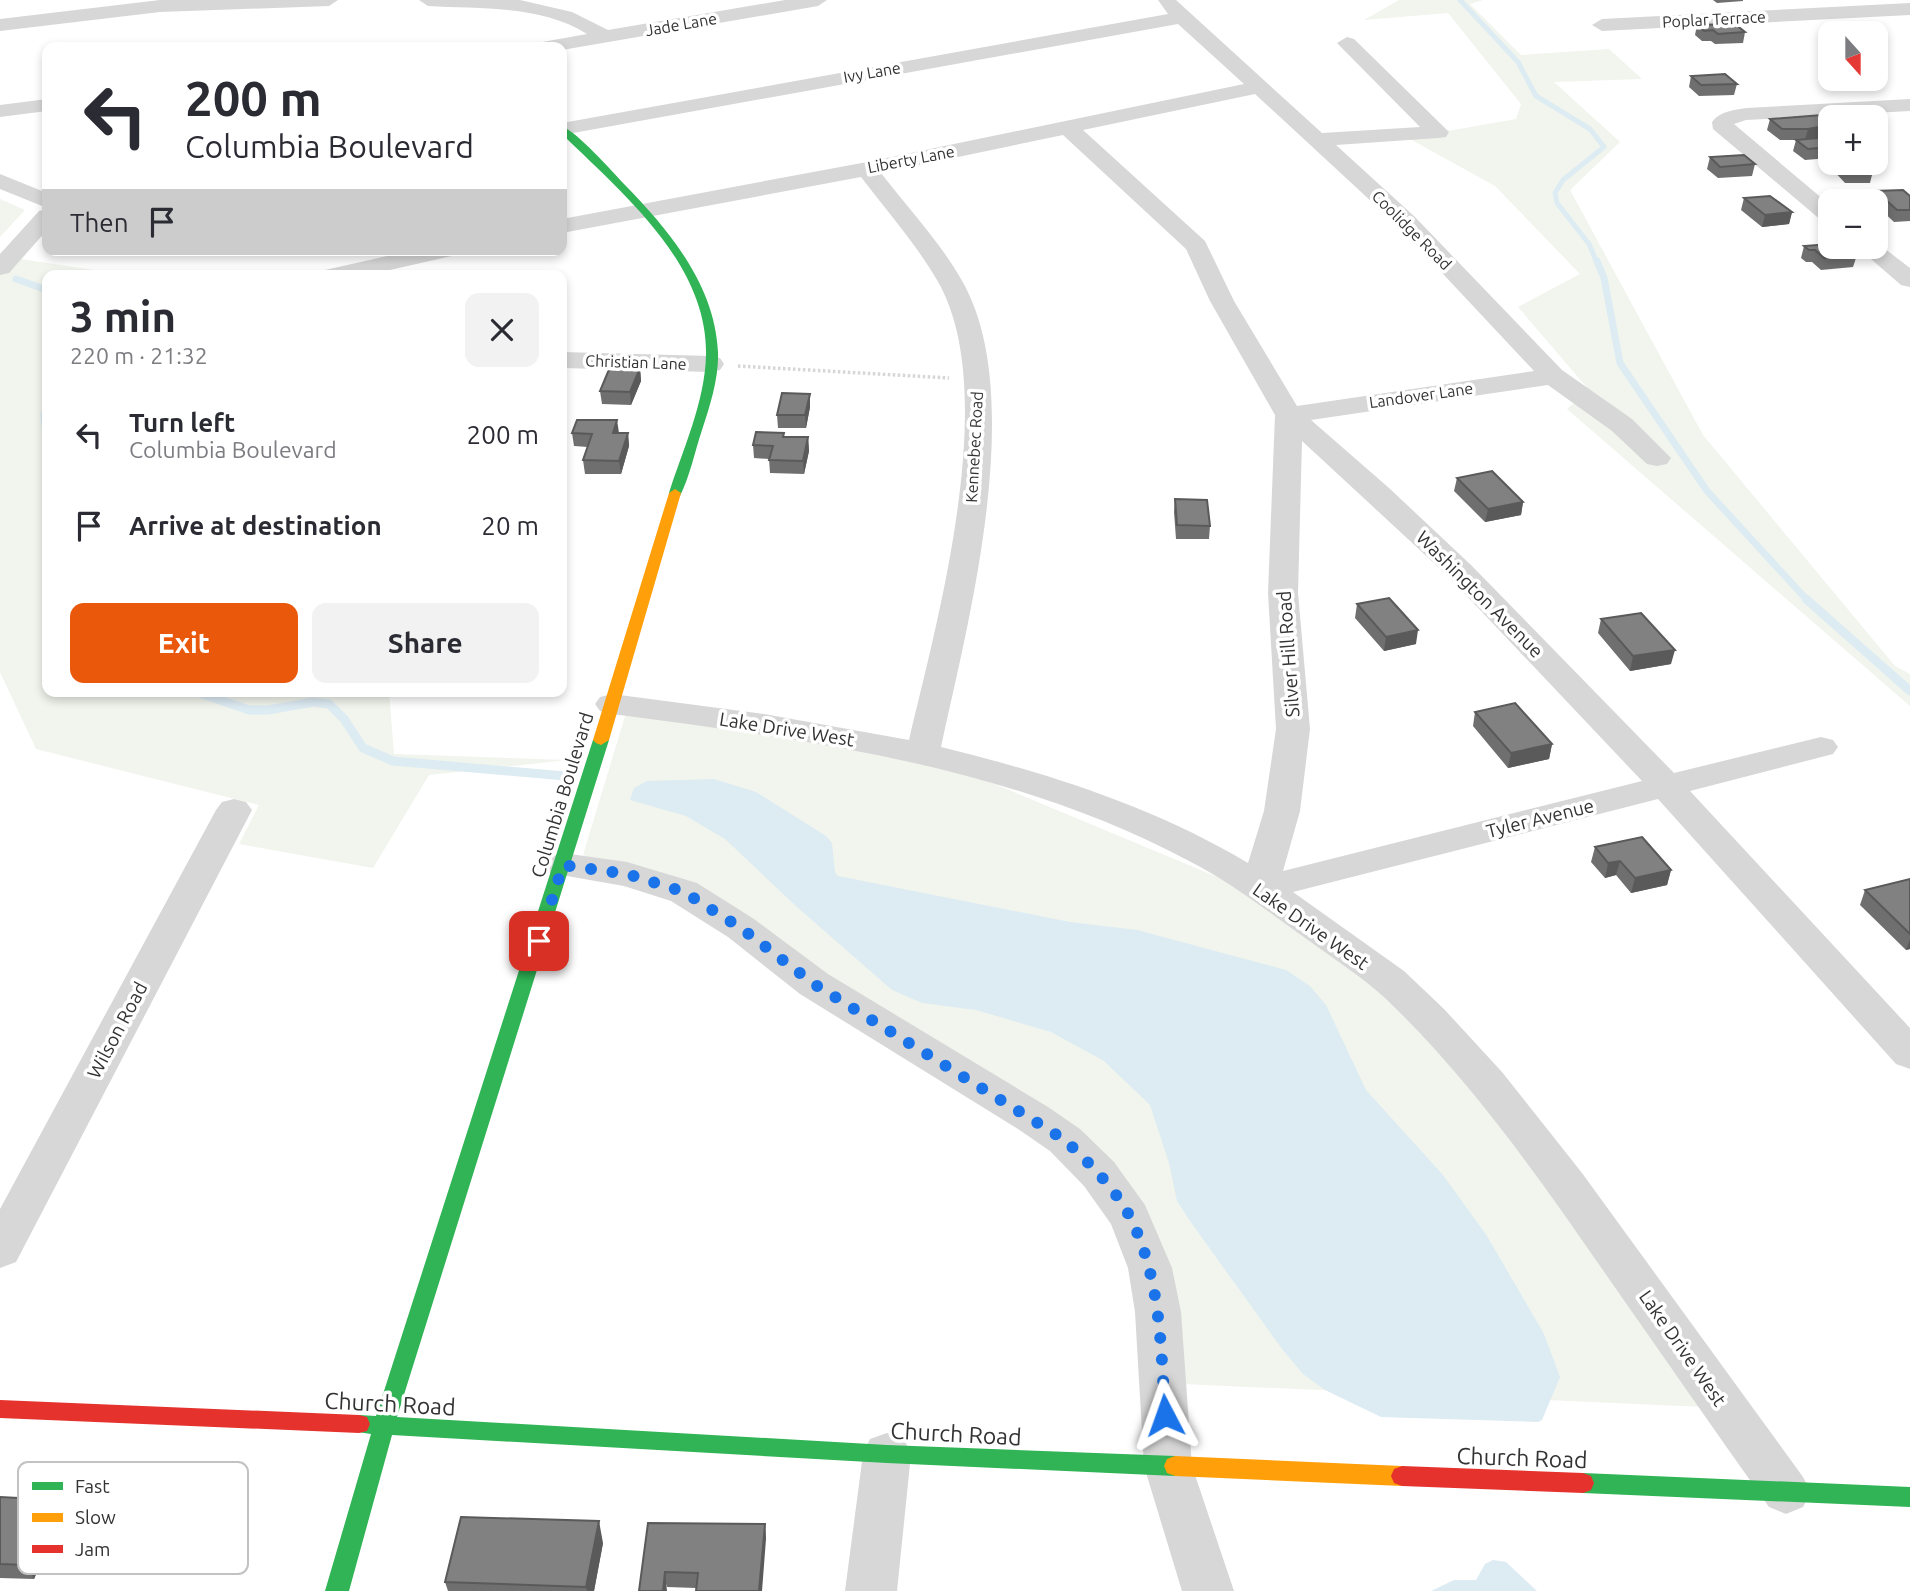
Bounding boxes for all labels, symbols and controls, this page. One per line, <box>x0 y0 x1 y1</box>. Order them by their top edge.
street label: Poplar Terrace <box>1662 7 1766 31</box>
street label: Jade Lane <box>644 9 718 39</box>
north arrow <box>1818 21 1888 91</box>
map controls <box>1818 21 1888 259</box>
street label: Ivy Lane <box>842 58 902 86</box>
icon: left <box>70 70 161 161</box>
text: 200 m <box>185 70 322 125</box>
button: + <box>1818 105 1888 175</box>
text: Columbia Boulevard <box>185 128 474 164</box>
street label: Liberty Lane <box>866 142 956 176</box>
street label: Coolidge Road <box>1369 187 1455 273</box>
button: − <box>1818 189 1888 259</box>
icon: arrive <box>143 203 181 241</box>
text: Then <box>70 208 129 237</box>
text: 3 min <box>70 293 176 340</box>
button: close <box>465 293 539 367</box>
text: 220 m · 21:32 <box>70 343 208 368</box>
street label: Christian Lane <box>585 351 687 373</box>
street label: Landover Lane <box>1368 379 1474 411</box>
street label: Kennebec Road <box>962 391 986 503</box>
text: Turn left <box>129 408 235 437</box>
icon: left <box>70 416 108 454</box>
text: 200 m <box>467 420 539 449</box>
text: Columbia Boulevard <box>129 437 337 462</box>
icon: arrive <box>70 507 108 545</box>
text: Arrive at destination <box>129 511 382 540</box>
text: 20 m <box>481 511 539 540</box>
street label: Washington Avenue <box>1412 526 1548 662</box>
street label: Silver Hill Road <box>1273 590 1303 718</box>
button: Exit <box>70 603 298 683</box>
button: Share <box>312 603 539 683</box>
street label: Lake Drive West <box>718 707 857 751</box>
street label: Columbia Boulevard <box>526 710 598 880</box>
street label: Tyler Avenue <box>1484 794 1596 842</box>
street label: Lake Drive West <box>1249 878 1374 974</box>
pin <box>509 911 569 971</box>
icon: arrive <box>520 922 558 960</box>
street label: Wilson Road <box>82 978 152 1082</box>
street label: Lake Drive West <box>1635 1286 1731 1411</box>
position arrow <box>1128 1378 1202 1452</box>
street label: Church Road <box>324 1388 456 1419</box>
street label: Church Road <box>890 1418 1022 1449</box>
street label: Church Road <box>1456 1443 1588 1472</box>
legend <box>18 1462 248 1574</box>
text: Fast <box>75 1475 110 1497</box>
text: Slow <box>75 1506 116 1528</box>
text: Jam <box>75 1538 111 1560</box>

